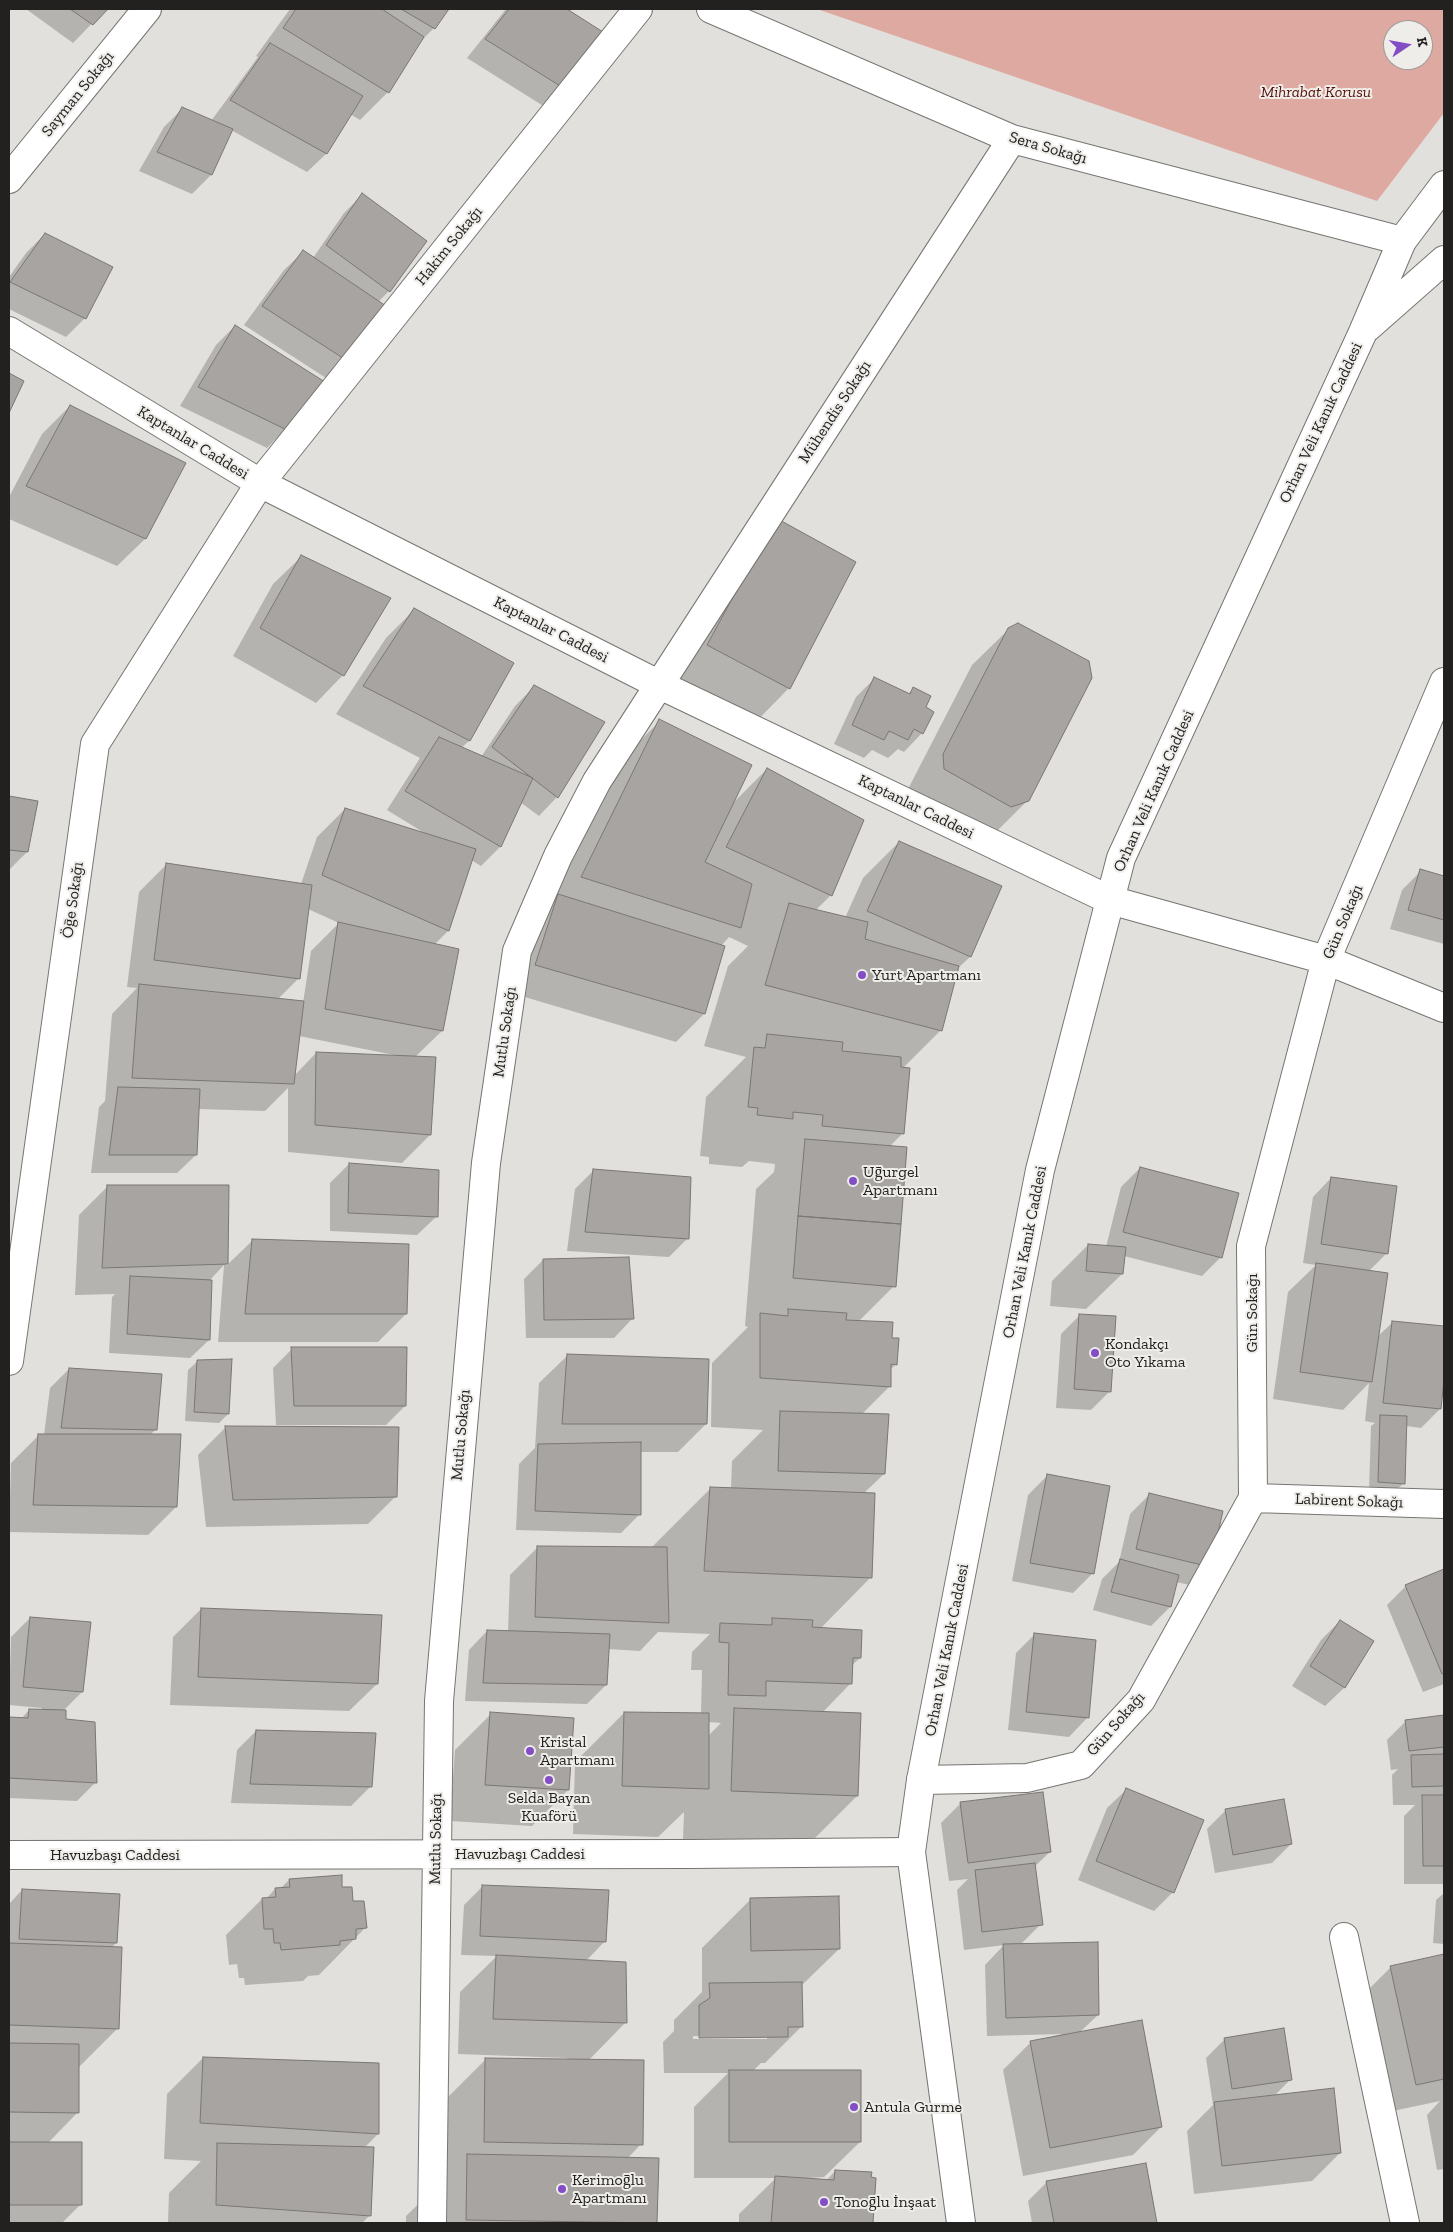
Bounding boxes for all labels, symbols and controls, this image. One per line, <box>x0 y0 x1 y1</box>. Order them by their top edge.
north arrow <box>1383 20 1433 70</box>
text: K <box>1413 36 1431 48</box>
street label: Sayman Sokağı <box>38 47 118 141</box>
park label: Mihrabat Korusu <box>1261 82 1371 102</box>
street label: Sera Sokağı <box>1007 128 1089 168</box>
street label: Hakim Sokağı <box>411 203 487 289</box>
street label: Orhan Veli Kanık Caddesi <box>1275 340 1367 506</box>
street label: Mühendis Sokağı <box>795 357 875 467</box>
street label: Kaptanlar Caddesi <box>134 402 252 484</box>
street label: Kaptanlar Caddesi <box>490 593 612 667</box>
street label: Orhan Veli Kanık Caddesi <box>1110 707 1198 875</box>
street label: Kaptanlar Caddesi <box>855 771 977 843</box>
street label: Öḡe Sokağı <box>58 861 88 939</box>
street label: Gün Sokağı <box>1319 882 1367 962</box>
place label: Yurt Apartmanı <box>872 965 981 985</box>
marker: Yurt Apartmanı <box>856 969 868 981</box>
street label: Mutlu Sokağı <box>489 985 521 1079</box>
place label: Uḡurgel Apartmanı <box>863 1162 938 1200</box>
street label: Orhan Veli Kanık Caddesi <box>999 1164 1051 1340</box>
marker: Uḡurgel Apartmanı <box>847 1175 859 1187</box>
street label: Gün Sokağı <box>1242 1274 1262 1352</box>
place label: Kondakçı Oto Yıkama <box>1105 1334 1185 1372</box>
marker: Kondakçı Oto Yıkama <box>1089 1347 1101 1359</box>
street label: Mutlu Sokağı <box>447 1389 475 1481</box>
street label: Labirent Sokağı <box>1294 1490 1404 1512</box>
street label: Orhan Veli Kanık Caddesi <box>921 1562 973 1738</box>
street label: Gün Sokağı <box>1083 1688 1149 1760</box>
place label: Kristal Apartmanı <box>540 1732 615 1770</box>
marker: Kristal Apartmanı <box>524 1745 536 1757</box>
marker: Selda Bayan Kuaförü <box>543 1774 555 1786</box>
place label: Selda Bayan Kuaförü <box>508 1788 590 1826</box>
street label: Mutlu Sokağı <box>426 1793 446 1885</box>
street label: Havuzbaşı Caddesi <box>455 1844 585 1864</box>
street label: Havuzbaşı Caddesi <box>50 1845 180 1865</box>
place label: Antula Gurme <box>864 2097 962 2117</box>
marker: Antula Gurme <box>848 2101 860 2113</box>
place label: Kerimoḡlu Apartmanı <box>572 2170 647 2208</box>
marker: Kerimoḡlu Apartmanı <box>556 2183 568 2195</box>
place label: Tonoḡlu İnşaat <box>834 2192 936 2212</box>
marker: Tonoḡlu İnşaat <box>818 2196 830 2208</box>

